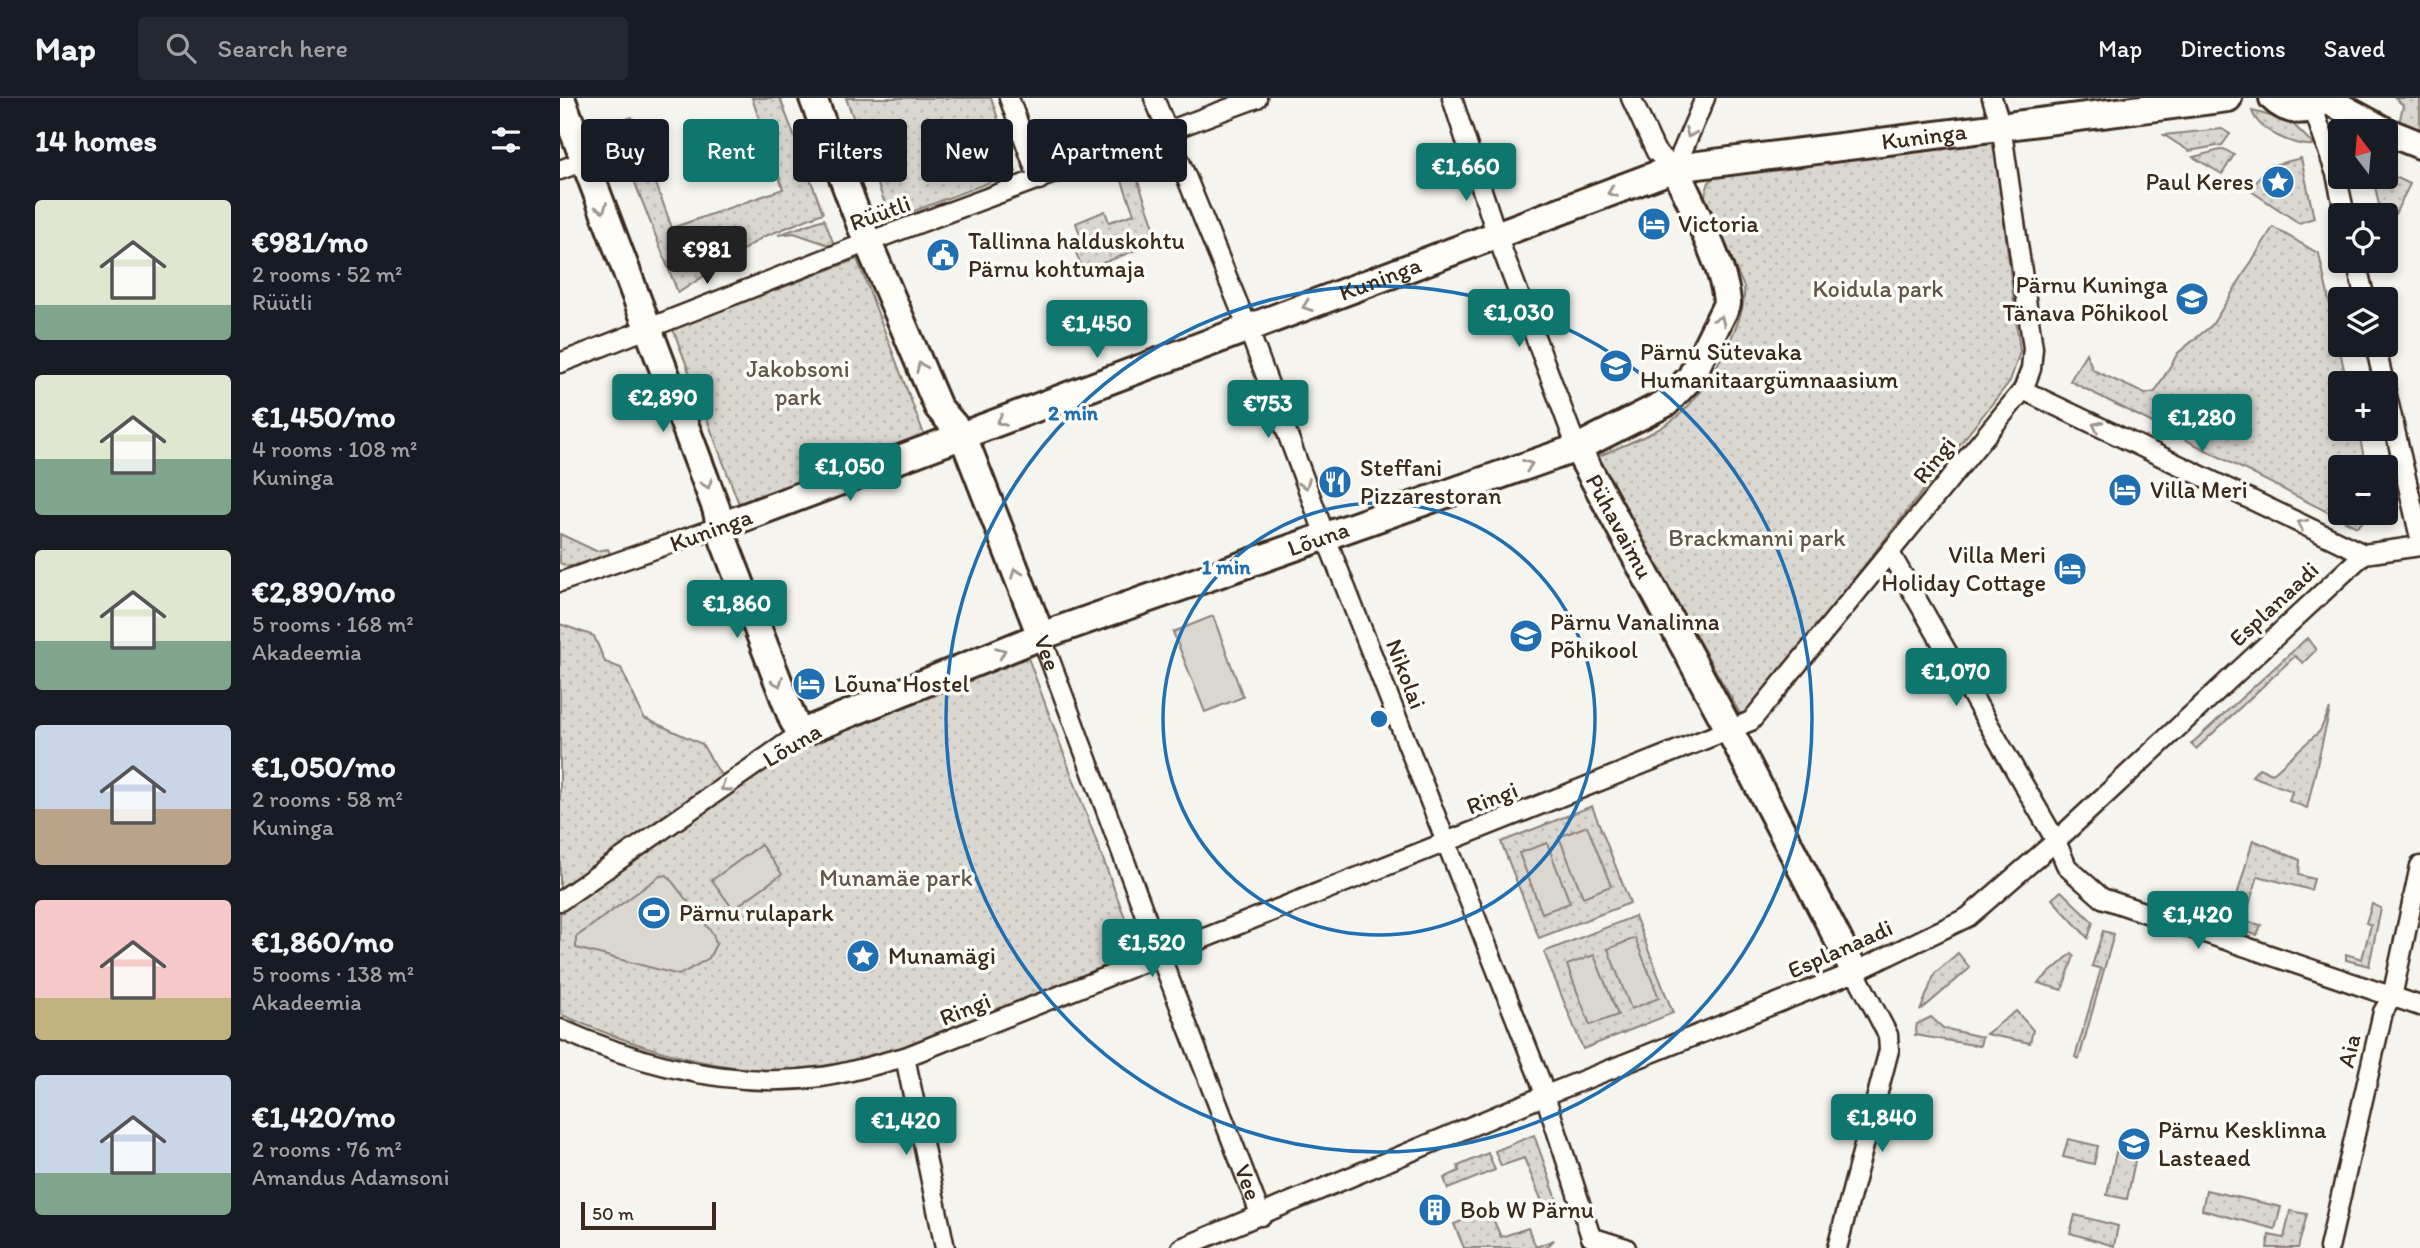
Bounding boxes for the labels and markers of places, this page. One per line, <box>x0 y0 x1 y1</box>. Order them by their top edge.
pin: €1,660 <box>1409 144 1523 203</box>
place icon: Paul Keres <box>2259 163 2297 201</box>
place label: Paul Keres <box>2145 167 2254 196</box>
hotel icon: Victoria <box>1635 205 1673 243</box>
place label: Victoria <box>1678 209 1759 238</box>
pin: €981 <box>666 226 748 286</box>
place label: Tallinna halduskohtu Pärnu kohtumaja <box>968 226 1185 283</box>
public building icon: Tallinna halduskohtu Pärnu kohtumaja <box>924 236 962 274</box>
place label: Pärnu Kuninga Tänava Põhikool <box>2002 270 2168 327</box>
school or university icon: Pärnu Kuninga Tänava Põhikool <box>2173 280 2211 318</box>
pin: €1,030 <box>1462 289 1576 349</box>
pin: €1,450 <box>1040 300 1154 360</box>
place label: Pärnu Sütevaka Humanitaargümnaasium <box>1640 337 1898 394</box>
school or university icon: Pärnu Sütevaka Humanitaargümnaasium <box>1597 347 1635 385</box>
pin: €2,890 <box>606 374 720 434</box>
pin: €753 <box>1227 380 1309 440</box>
pin: €1,280 <box>2145 394 2259 454</box>
pin: €1,050 <box>793 444 907 503</box>
place label: Steffani Pizzarestoran <box>1360 453 1502 510</box>
restaurant icon: Steffani Pizzarestoran <box>1316 463 1354 501</box>
hotel icon: Villa Meri <box>2106 471 2144 509</box>
place label: Villa Meri <box>2150 475 2248 504</box>
place label: Villa Meri Holiday Cottage <box>1882 540 2046 597</box>
hotel icon: Villa Meri Holiday Cottage <box>2051 550 2089 588</box>
pin: €1,860 <box>680 580 794 640</box>
place label: Pärnu Vanalinna Põhikool <box>1550 607 1720 664</box>
school or university icon: Pärnu Vanalinna Põhikool <box>1507 617 1545 655</box>
pin: €1,070 <box>1899 648 2013 708</box>
hotel icon: Lõuna Hostel <box>790 665 828 703</box>
place label: Lõuna Hostel <box>834 669 969 698</box>
centre of rings <box>1367 707 1391 731</box>
pin: €1,420 <box>2141 892 2255 951</box>
sports icon: Pärnu rulapark <box>635 894 673 932</box>
place label: Pärnu rulapark <box>679 898 834 927</box>
pin: €1,520 <box>1095 920 1209 979</box>
place icon: Munamägi <box>844 937 882 975</box>
place label: Munamägi <box>888 941 996 970</box>
pin: €1,840 <box>1825 1094 1939 1154</box>
pin: €1,420 <box>849 1098 963 1157</box>
place label: Pärnu Kesklinna Lasteaed <box>2158 1115 2327 1172</box>
school or university icon: Pärnu Kesklinna Lasteaed <box>2115 1125 2153 1163</box>
building icon: Bob W Pärnu <box>1416 1191 1454 1229</box>
place label: Bob W Pärnu <box>1460 1195 1594 1224</box>

